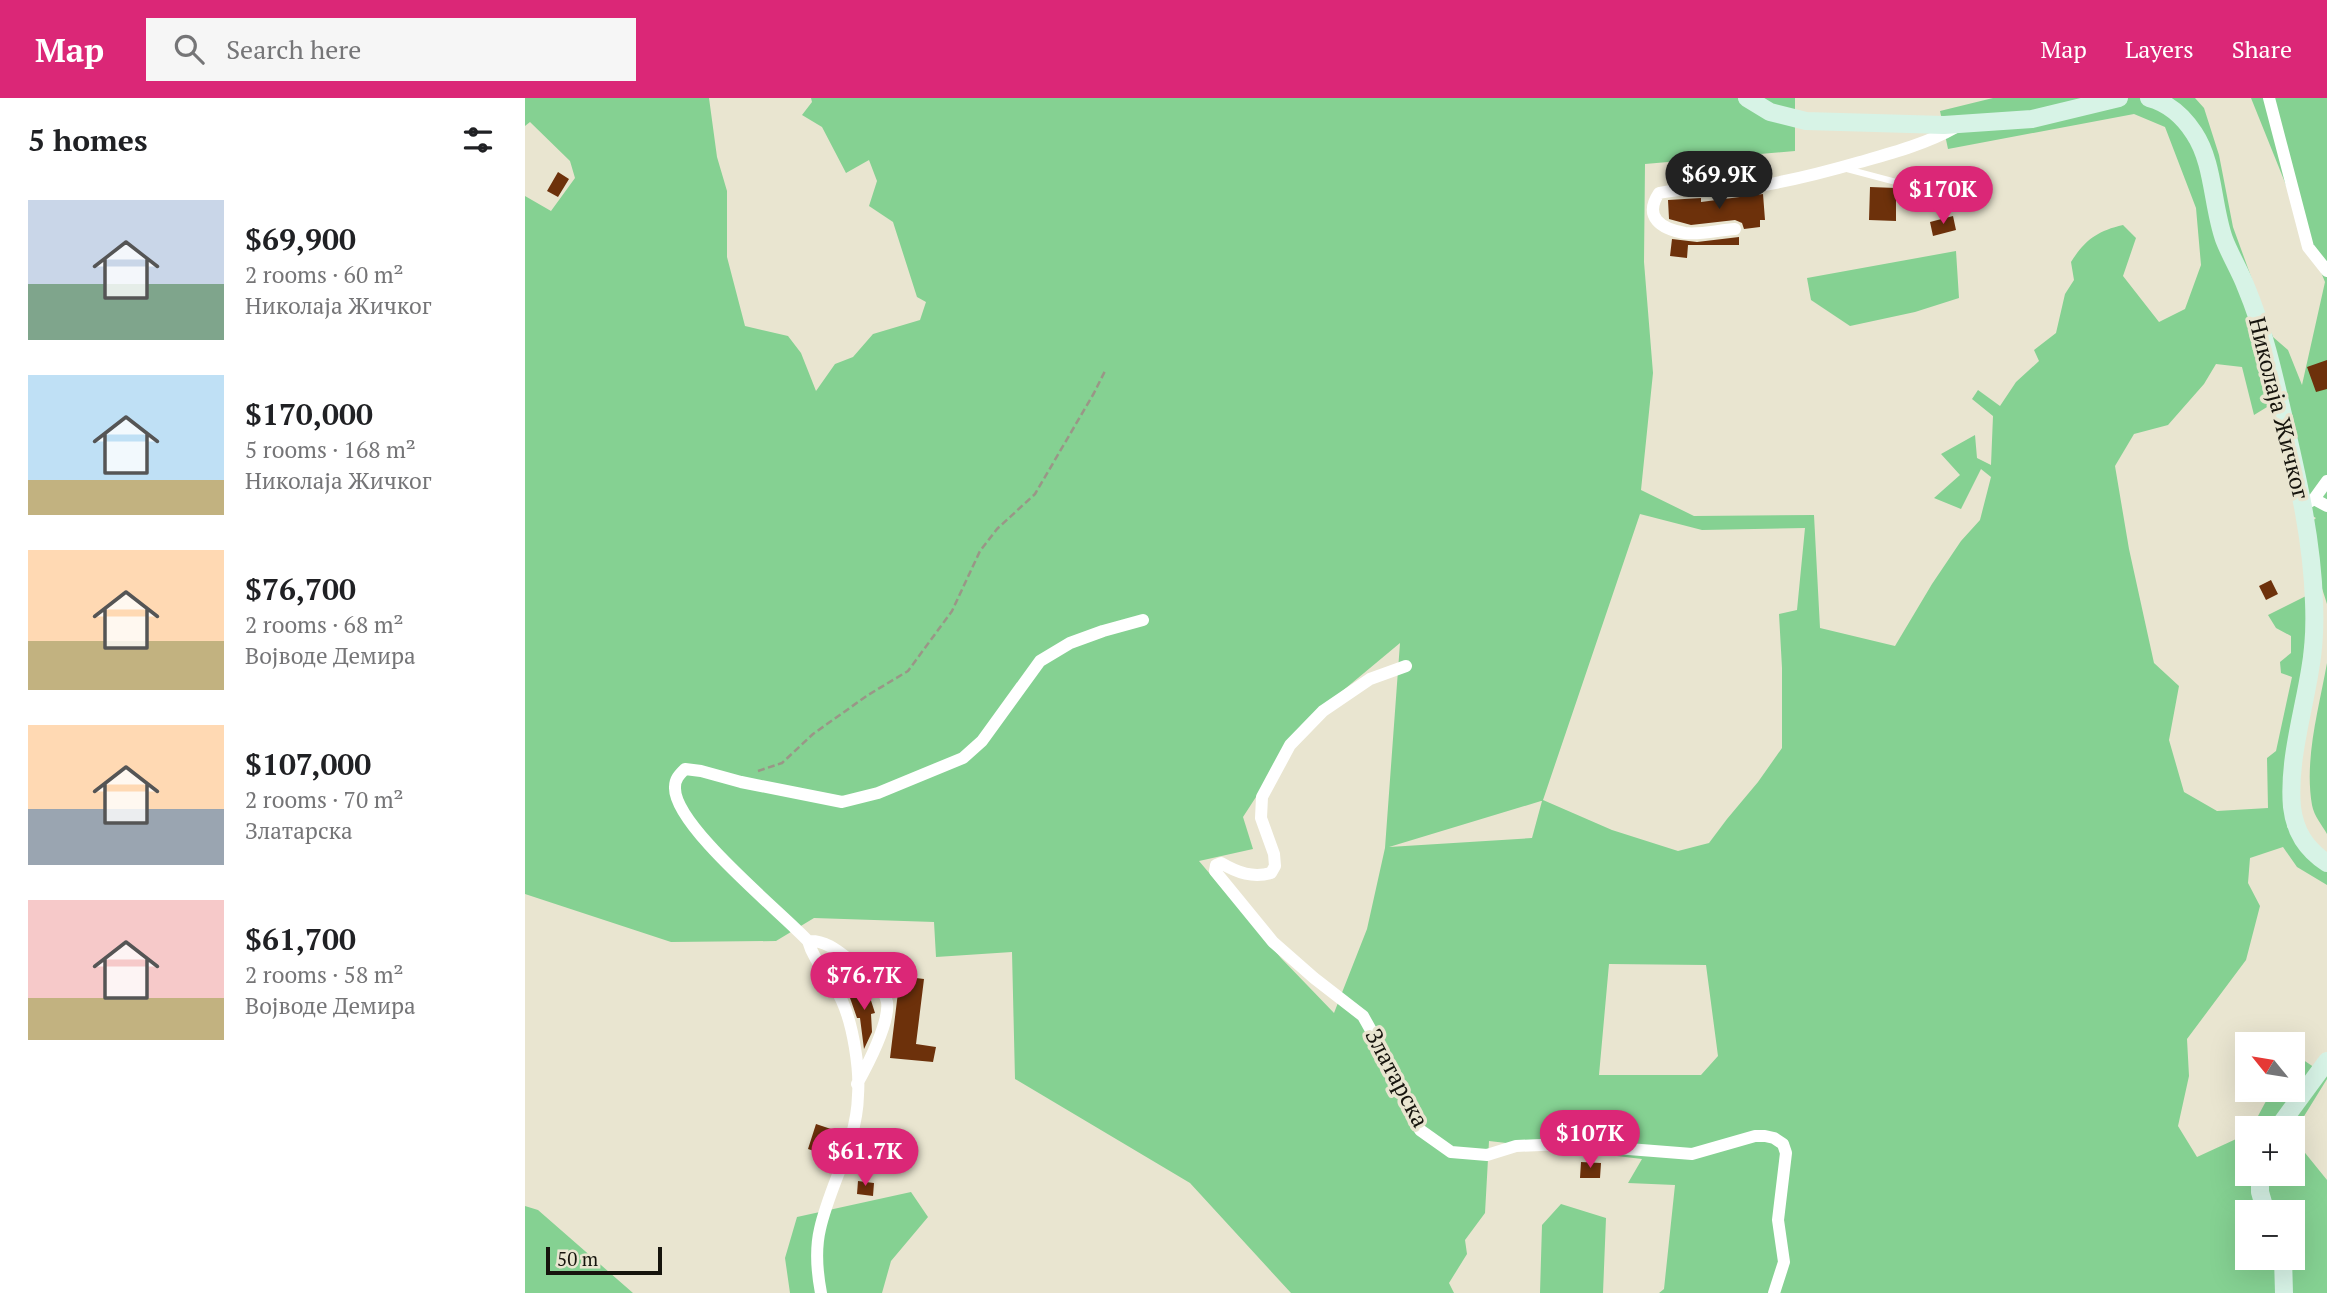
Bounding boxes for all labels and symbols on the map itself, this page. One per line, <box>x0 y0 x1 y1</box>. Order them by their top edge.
pin: $69.9K <box>1662 152 1776 211</box>
pin: $170K <box>1894 166 1992 226</box>
street label: Николаја Жичког <box>2242 314 2317 502</box>
pin: $76.7K <box>807 953 921 1012</box>
street label: Златарска <box>1358 1023 1437 1133</box>
north arrow <box>2235 1032 2305 1102</box>
pin: $107K <box>1541 1110 1639 1170</box>
pin: $61.7K <box>808 1128 922 1188</box>
scale bar <box>546 1244 661 1276</box>

